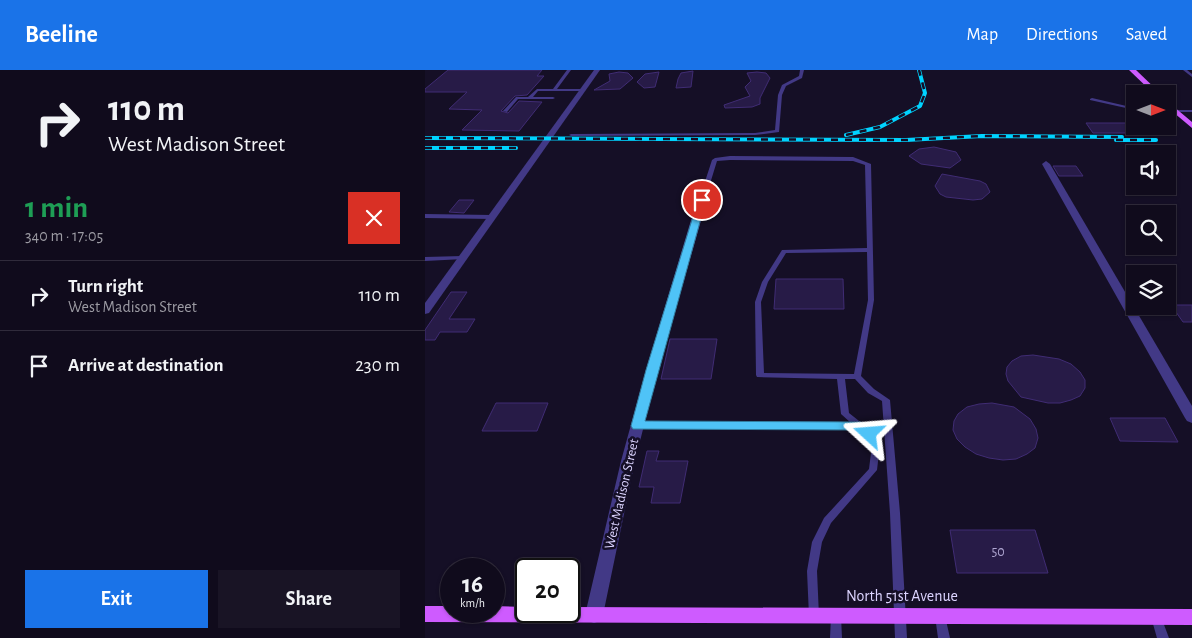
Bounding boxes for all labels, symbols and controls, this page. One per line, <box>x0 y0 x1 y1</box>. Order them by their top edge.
text: Beeline <box>25 23 98 47</box>
text: Map <box>967 26 998 44</box>
text: Directions <box>1026 26 1098 44</box>
text: Saved <box>1126 26 1167 44</box>
north arrow <box>1126 85 1176 135</box>
map controls <box>1126 85 1176 315</box>
icon: right <box>25 90 90 155</box>
text: 110 m <box>108 92 185 127</box>
text: West Madison Street <box>108 133 285 155</box>
button: sound <box>1126 145 1176 195</box>
pin <box>681 179 723 221</box>
icon: arrive <box>688 186 716 214</box>
button: close <box>348 192 400 244</box>
text: 1 min <box>25 193 88 223</box>
button: search <box>1126 205 1176 255</box>
text: 340 m · 17:05 <box>25 228 103 244</box>
button: layers <box>1126 265 1176 315</box>
text: Turn right <box>68 277 143 296</box>
icon: right <box>25 282 53 310</box>
text: 110 m <box>359 286 400 305</box>
text: West Madison Street <box>68 299 197 315</box>
icon: arrive <box>25 352 53 380</box>
text: Arrive at destination <box>68 356 224 375</box>
text: 230 m <box>355 356 400 375</box>
position arrow <box>842 407 894 459</box>
street label: West Madison Street <box>603 437 642 550</box>
house number: 50 <box>991 545 1005 559</box>
speed limit sign: 20 <box>515 558 580 623</box>
button: Exit <box>25 570 208 628</box>
button: Share <box>218 570 400 628</box>
text: 16 <box>462 572 483 597</box>
street label: North 51st Avenue <box>846 588 958 604</box>
text: km/h <box>460 597 485 609</box>

